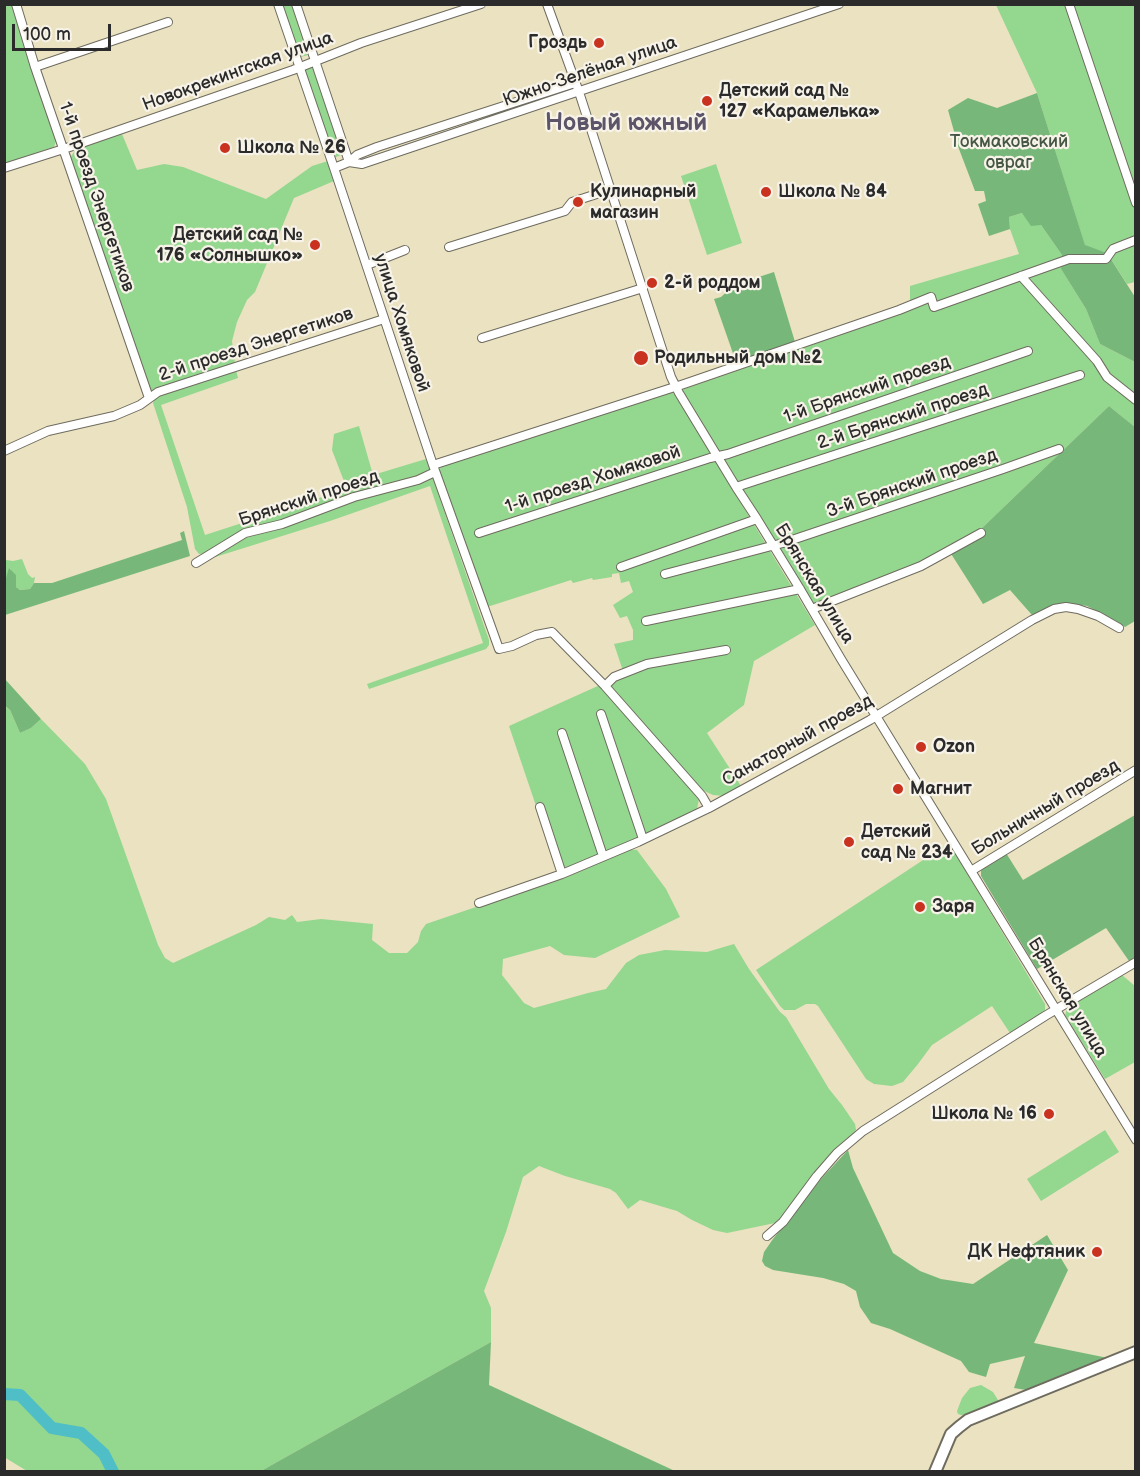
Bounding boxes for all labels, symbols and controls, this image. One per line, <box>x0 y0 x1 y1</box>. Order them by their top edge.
scale bar <box>15 12 114 50</box>
text: 100 m <box>23 24 71 45</box>
street label: Новокрекингская улица <box>140 27 336 117</box>
street label: Южно-Зелёная улица <box>500 32 680 112</box>
place label: Гроздь <box>528 32 587 54</box>
marker: Гроздь <box>592 36 606 50</box>
place label: Детский сад № 127 «Карамелька» <box>719 80 880 122</box>
marker: Детский сад № 127 «Карамелька» <box>700 94 714 108</box>
street label: 1-й проезд Энергетиков <box>53 99 139 295</box>
district label: Новый южный <box>545 110 707 138</box>
park label: Токмаковский овраг <box>950 131 1068 174</box>
place label: Школа № 26 <box>237 137 346 159</box>
marker: Школа № 26 <box>218 141 232 155</box>
place label: Кулинарный магазин <box>590 181 697 224</box>
place label: Школа № 84 <box>778 181 887 203</box>
marker: Школа № 84 <box>759 185 773 199</box>
marker: Кулинарный магазин <box>571 195 585 209</box>
place label: Детский сад № 176 «Солнышко» <box>156 224 303 266</box>
marker: Детский сад № 176 «Солнышко» <box>308 238 322 252</box>
street label: улица Хомяковой <box>368 251 434 395</box>
place label: 2-й роддом <box>664 272 761 294</box>
marker: 2-й роддом <box>645 276 659 290</box>
street label: 2-й проезд Энергетиков <box>156 303 356 387</box>
place label: Родильный дом №2 <box>654 347 822 369</box>
marker: Родильный дом №2 <box>632 349 650 367</box>
street label: 1-й Брянский проезд <box>781 351 953 429</box>
street label: 2-й Брянский проезд <box>815 379 991 455</box>
street label: 1-й проезд Хомяковой <box>503 441 683 519</box>
street label: 3-й Брянский проезд <box>824 445 1000 523</box>
street label: Брянский проезд <box>236 466 382 532</box>
street label: Брянская улица <box>770 520 858 648</box>
street label: Санаторный проезд <box>719 691 877 791</box>
place label: Ozon <box>933 736 975 758</box>
marker: Ozon <box>914 740 928 754</box>
street label: Больничный проезд <box>968 755 1124 861</box>
place label: Магнит <box>910 778 972 800</box>
marker: Магнит <box>891 782 905 796</box>
place label: Детский сад № 234 <box>861 821 953 864</box>
marker: Детский сад № 234 <box>842 835 856 849</box>
place label: Заря <box>932 896 975 918</box>
marker: Заря <box>913 900 927 914</box>
street label: Брянская улица <box>1023 934 1111 1062</box>
place label: Школа № 16 <box>931 1103 1037 1125</box>
marker: Школа № 16 <box>1042 1107 1056 1121</box>
place label: ДК Нефтяник <box>968 1241 1085 1263</box>
marker: ДК Нефтяник <box>1090 1245 1104 1259</box>

